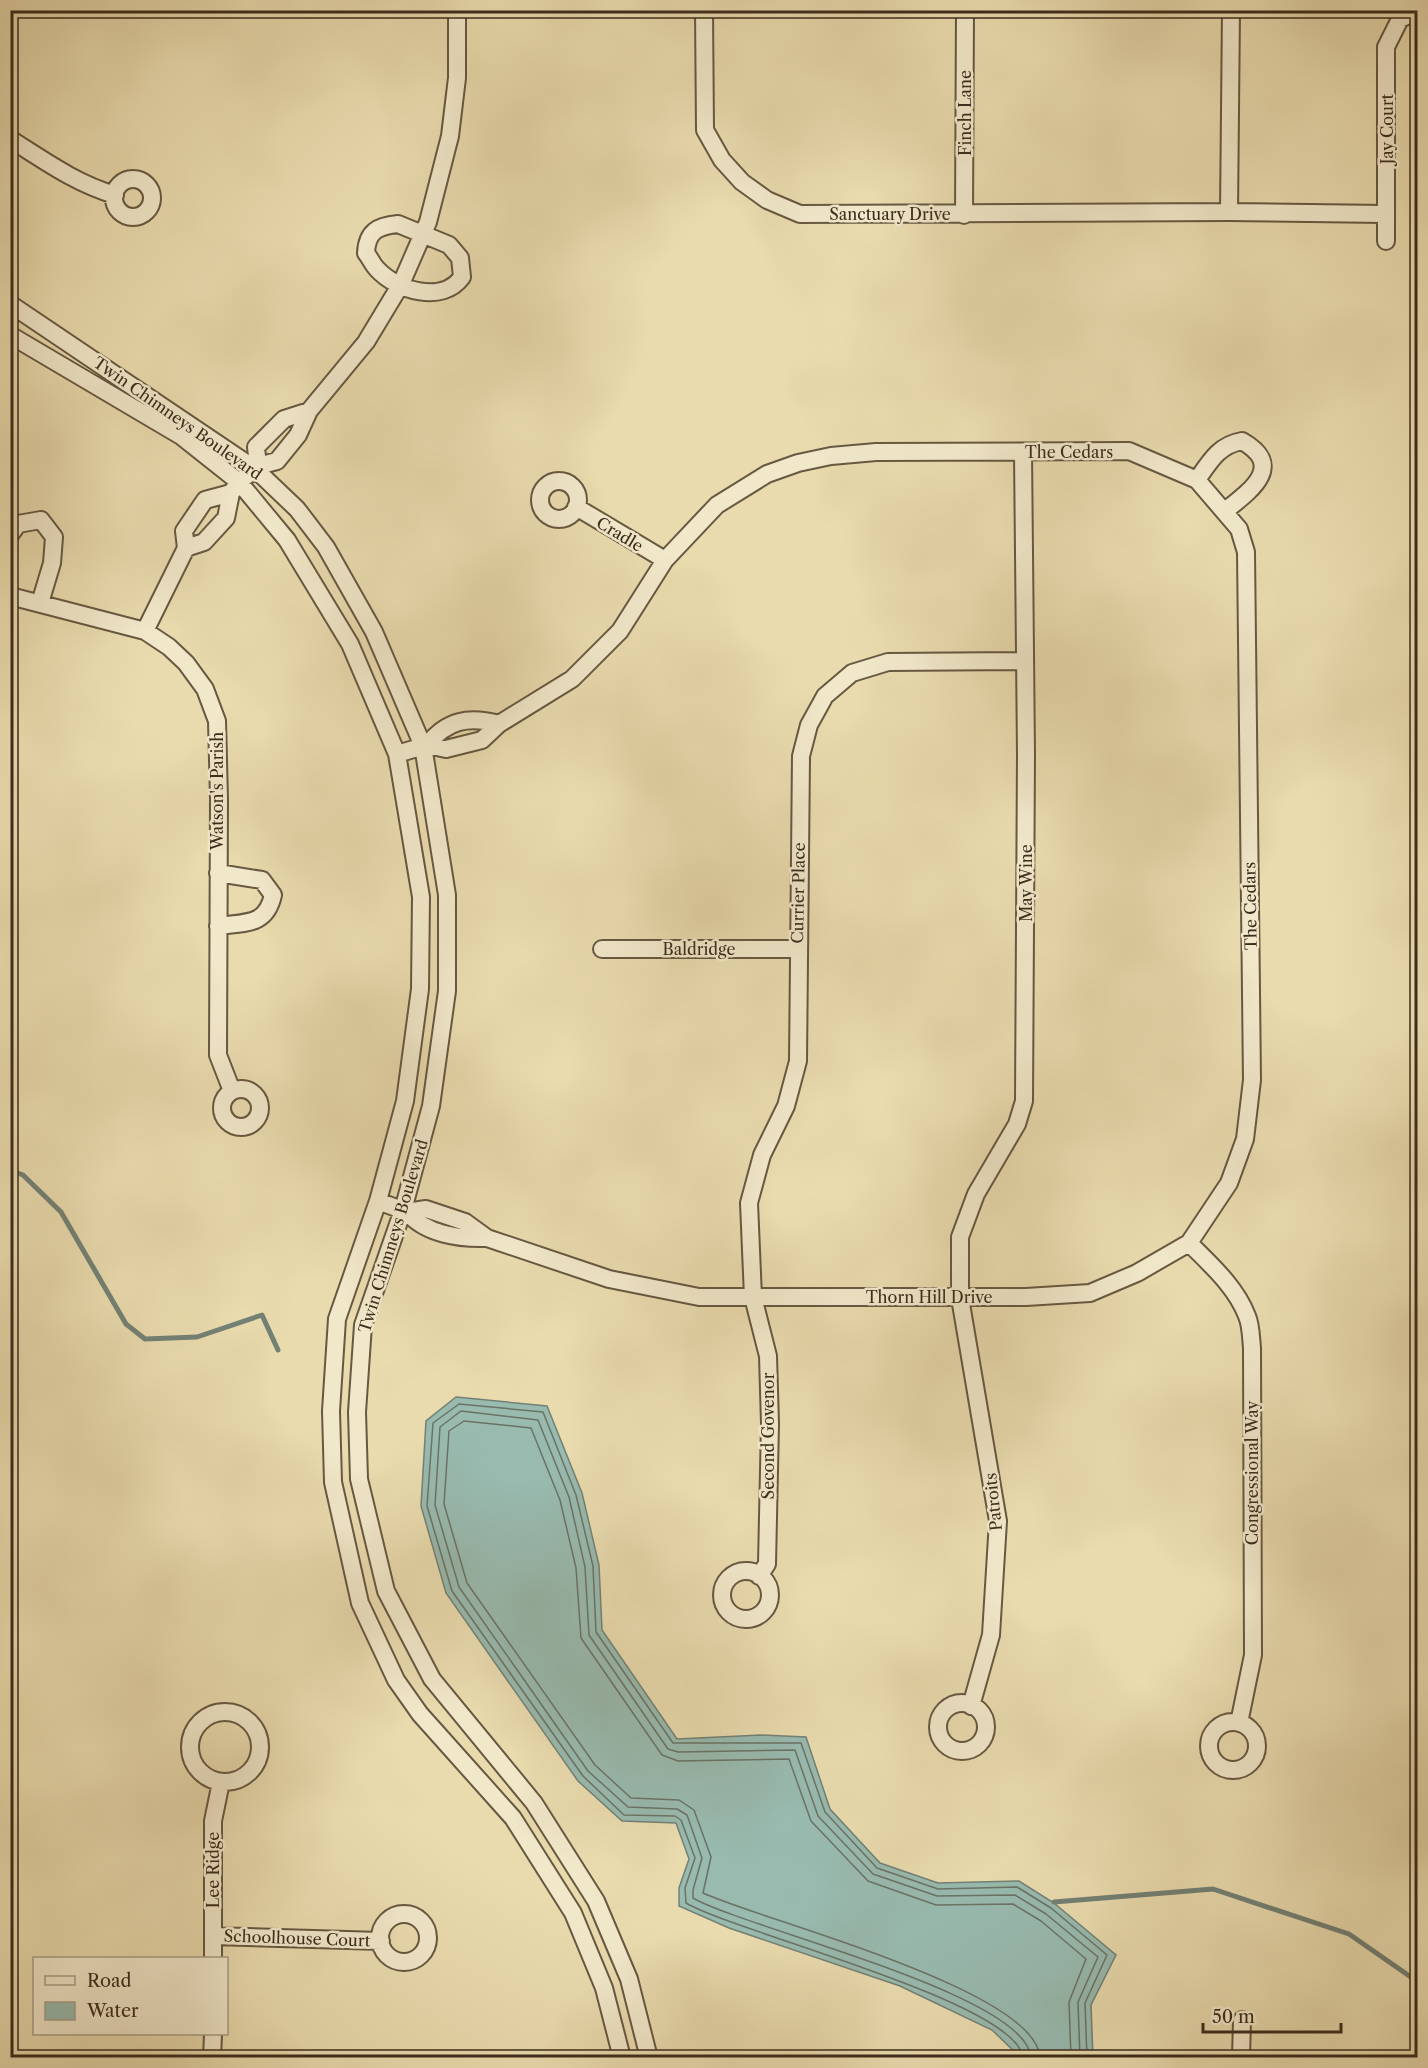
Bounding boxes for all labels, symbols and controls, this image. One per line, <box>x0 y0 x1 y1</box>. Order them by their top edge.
street label: Finch Lane <box>955 70 975 156</box>
street label: Jay Court <box>1377 93 1397 167</box>
street label: Sanctuary Drive <box>829 204 951 224</box>
street label: Twin Chimneys Boulevard <box>90 352 266 484</box>
street label: The Cedars <box>1025 442 1113 462</box>
street label: Cradle <box>593 512 647 556</box>
street label: Watson's Parish <box>207 732 227 851</box>
street label: Currier Place <box>787 842 809 944</box>
street label: May Wine <box>1016 844 1036 922</box>
street label: The Cedars <box>1239 862 1261 950</box>
street label: Baldridge <box>663 939 735 959</box>
street label: Twin Chimneys Boulevard <box>354 1136 432 1335</box>
street label: Thorn Hill Drive <box>866 1287 992 1307</box>
street label: Second Govenor <box>758 1372 778 1499</box>
street label: Congressional Way <box>1242 1400 1262 1545</box>
street label: Patroits <box>980 1472 1006 1532</box>
street label: Lee Ridge <box>203 1832 223 1908</box>
street label: Schoolhouse Court <box>223 1925 371 1951</box>
legend <box>33 1957 228 2035</box>
text: Road <box>87 1970 132 1992</box>
scale bar <box>1203 1996 1341 2034</box>
text: Water <box>86 2000 139 2022</box>
text: 50 m <box>1212 2006 1255 2028</box>

